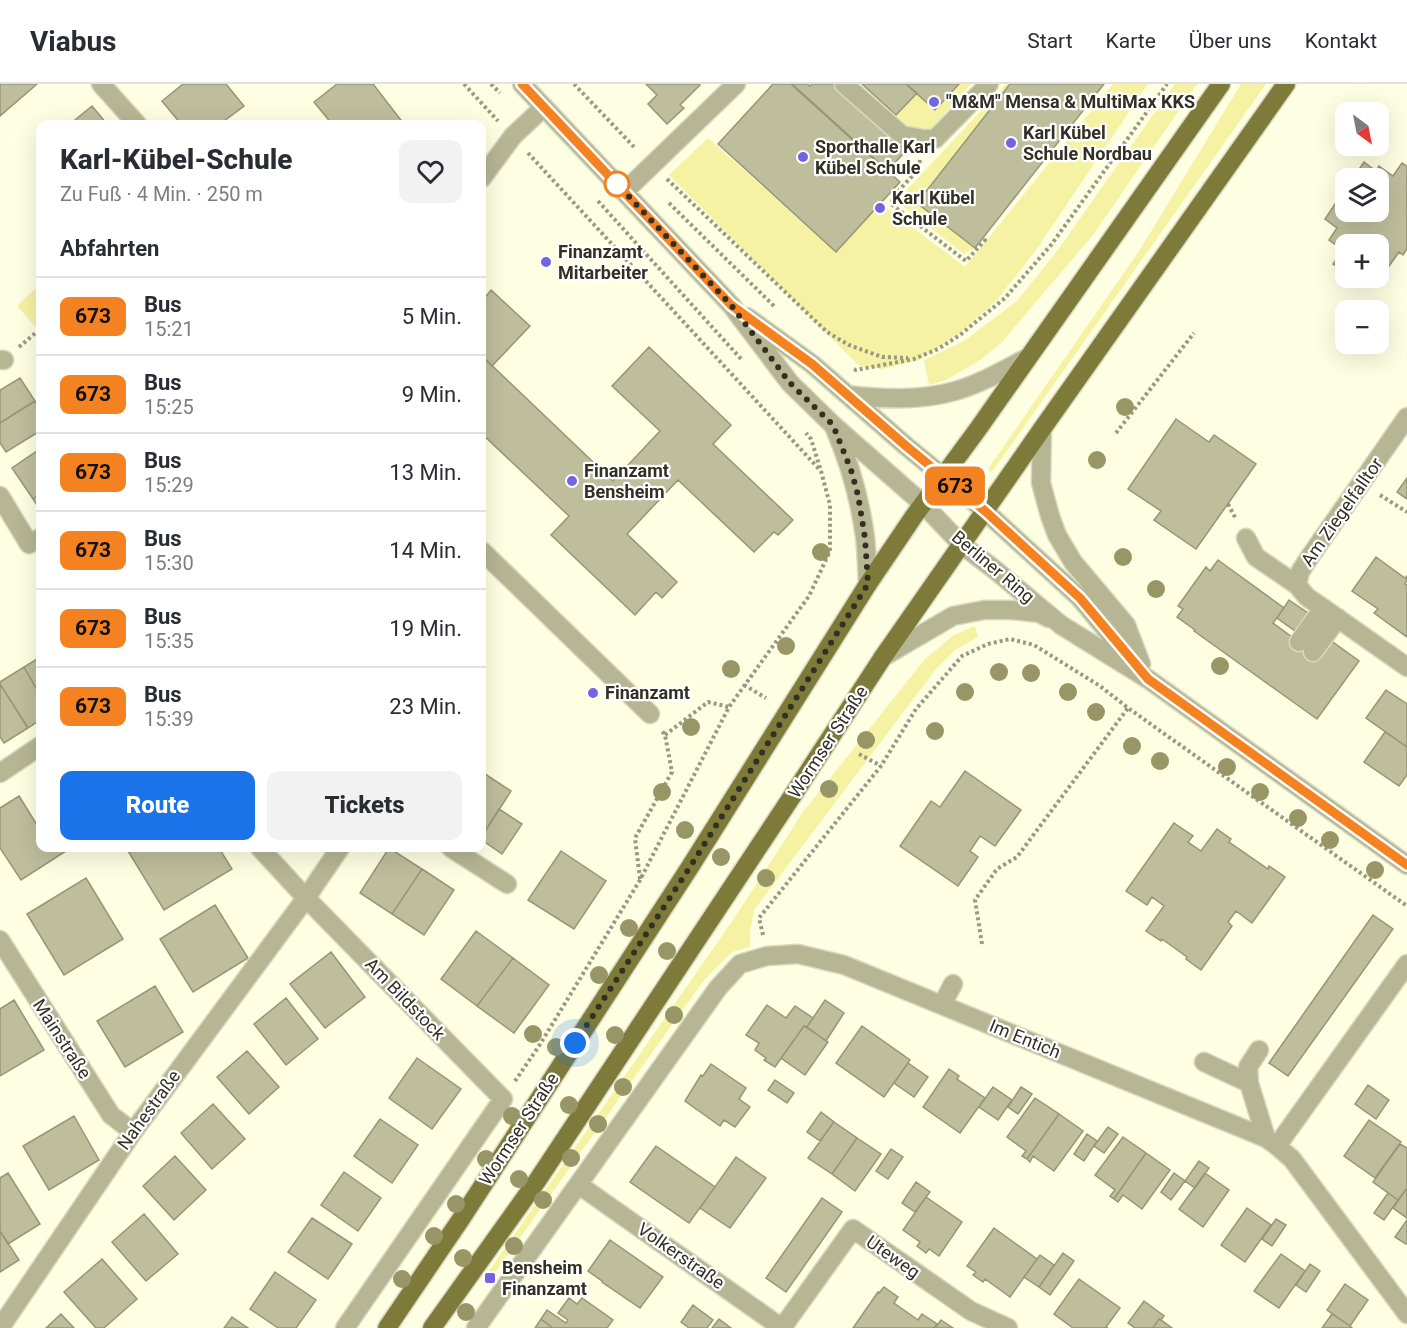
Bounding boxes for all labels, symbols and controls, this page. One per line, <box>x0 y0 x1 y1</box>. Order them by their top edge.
text: Viabus <box>30 25 117 58</box>
text: Start <box>1027 29 1073 53</box>
text: Karte <box>1106 29 1156 53</box>
text: Über uns <box>1189 29 1272 53</box>
text: Kontakt <box>1305 29 1377 53</box>
place label: "M&M" Mensa & MultiMax KKS <box>946 91 1195 112</box>
marker: "M&M" Mensa & MultiMax KKS <box>927 95 941 109</box>
north arrow <box>1335 102 1389 156</box>
map controls <box>1335 102 1389 354</box>
place label: Karl Kübel Schule Nordbau <box>1023 122 1152 164</box>
place label: Sporthalle Karl Kübel Schule <box>815 136 935 178</box>
marker: Karl Kübel Schule Nordbau <box>1004 136 1018 150</box>
button: heart <box>399 140 462 203</box>
text: Karl-Kübel-Schule <box>60 143 292 176</box>
marker: Sporthalle Karl Kübel Schule <box>796 150 810 164</box>
button: layers <box>1335 168 1389 222</box>
unlabelled marker <box>604 171 630 197</box>
text: Zu Fuß · 4 Min. · 250 m <box>60 182 263 206</box>
place label: Karl Kübel Schule <box>892 187 975 229</box>
marker: Karl Kübel Schule <box>873 201 887 215</box>
button: + <box>1335 234 1389 288</box>
text: Abfahrten <box>60 236 159 261</box>
place label: Finanzamt Mitarbeiter <box>558 241 648 283</box>
marker: Finanzamt Mitarbeiter <box>539 255 553 269</box>
text: Bus <box>144 292 182 317</box>
button: − <box>1335 300 1389 354</box>
text: 673 <box>75 304 111 328</box>
text: 5 Min. <box>402 304 462 329</box>
text: 15:21 <box>144 317 194 341</box>
text: Bus <box>144 370 182 395</box>
text: 673 <box>75 382 111 406</box>
text: 9 Min. <box>402 382 462 407</box>
text: 15:25 <box>144 395 194 419</box>
text: Bus <box>144 448 182 473</box>
street label: Am Ziegelfalltor <box>1296 453 1387 570</box>
text: 673 <box>75 460 111 484</box>
text: 13 Min. <box>389 460 462 485</box>
place label: Finanzamt Bensheim <box>584 460 669 502</box>
line badge: 673 <box>920 466 990 506</box>
text: 15:29 <box>144 473 194 497</box>
marker: Finanzamt Bensheim <box>565 474 579 488</box>
text: 673 <box>937 474 973 498</box>
text: Bus <box>144 526 182 551</box>
street label: Berliner Ring <box>948 526 1039 607</box>
text: 673 <box>75 538 111 562</box>
text: 14 Min. <box>389 538 462 563</box>
text: 15:30 <box>144 551 194 575</box>
text: Bus <box>144 604 182 629</box>
text: 673 <box>75 616 111 640</box>
text: 19 Min. <box>389 616 462 641</box>
text: 15:35 <box>144 629 194 653</box>
text: Bus <box>144 682 182 707</box>
place label: Finanzamt <box>605 682 690 703</box>
street label: Wormser Straße <box>783 682 872 802</box>
marker: Finanzamt <box>586 686 600 700</box>
text: 673 <box>75 694 111 718</box>
text: 23 Min. <box>389 694 462 719</box>
text: 15:39 <box>144 707 194 731</box>
button: Route <box>60 771 255 840</box>
button: Tickets <box>267 771 462 840</box>
street label: Am Bildstock <box>361 953 450 1045</box>
street label: Mainstraße <box>29 995 96 1083</box>
street label: Im Entich <box>987 1015 1064 1062</box>
your location <box>560 1028 590 1058</box>
street label: Nahestraße <box>113 1066 184 1154</box>
street label: Wormser Straße <box>474 1069 563 1189</box>
street label: Volkerstraße <box>634 1218 729 1293</box>
street label: Uteweg <box>863 1231 924 1282</box>
place label: Bensheim Finanzamt <box>502 1257 587 1299</box>
marker: Bensheim Finanzamt <box>483 1271 497 1285</box>

